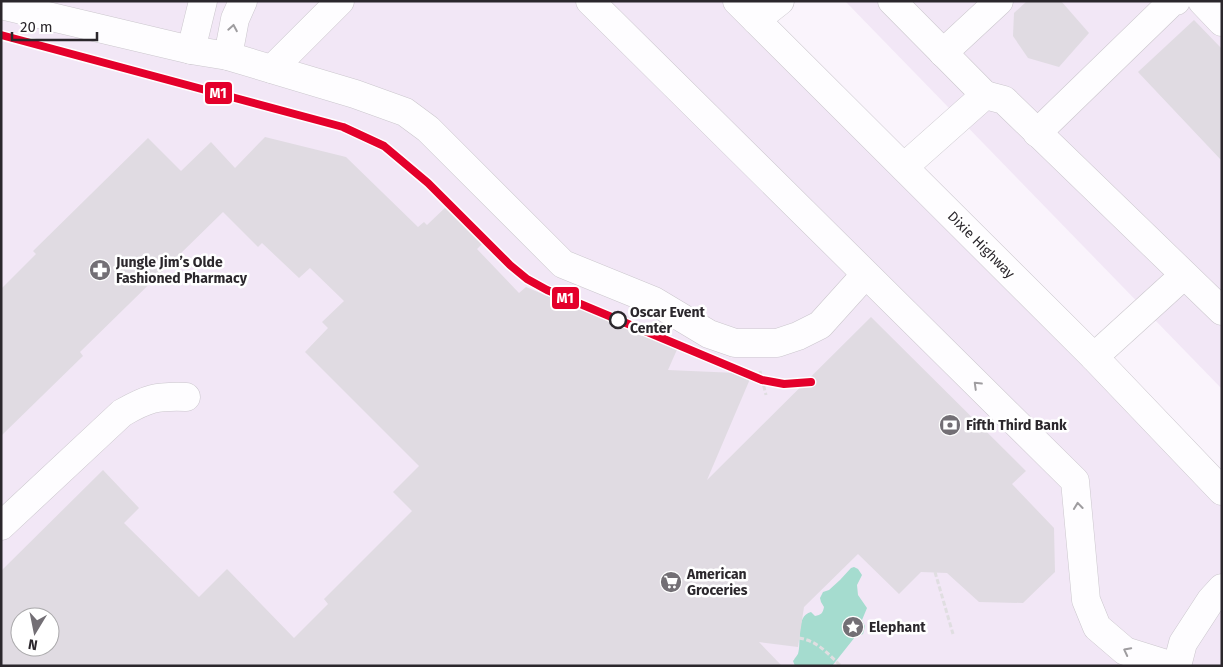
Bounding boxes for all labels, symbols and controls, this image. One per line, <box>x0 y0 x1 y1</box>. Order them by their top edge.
scale bar <box>12 10 98 42</box>
text: 20 m <box>20 18 53 36</box>
one-way arrow <box>228 24 238 32</box>
line badge: M1 <box>204 81 233 105</box>
text: M1 <box>209 85 227 102</box>
street label: Dixie Highway <box>944 208 1018 282</box>
place label: Jungle Jim’s Olde Fashioned Pharmacy <box>115 254 248 287</box>
pharmacy icon: Jungle Jim’s Olde Fashioned Pharmacy <box>88 258 112 282</box>
line badge: M1 <box>551 286 580 310</box>
text: M1 <box>556 290 574 307</box>
place label: Oscar Event Center <box>630 304 706 337</box>
marker: Oscar Event Center <box>609 311 627 329</box>
one-way arrow <box>974 381 983 390</box>
bank icon: Fifth Third Bank <box>938 413 962 437</box>
place label: Fifth Third Bank <box>966 417 1067 434</box>
one-way arrow <box>1073 501 1084 509</box>
place label: American Groceries <box>686 566 748 599</box>
supermarket icon: American Groceries <box>659 570 683 594</box>
north arrow <box>10 607 60 657</box>
place icon: Elephant <box>841 615 865 639</box>
place label: Elephant <box>869 619 926 636</box>
text: N <box>27 635 39 653</box>
one-way arrow <box>1123 646 1132 657</box>

